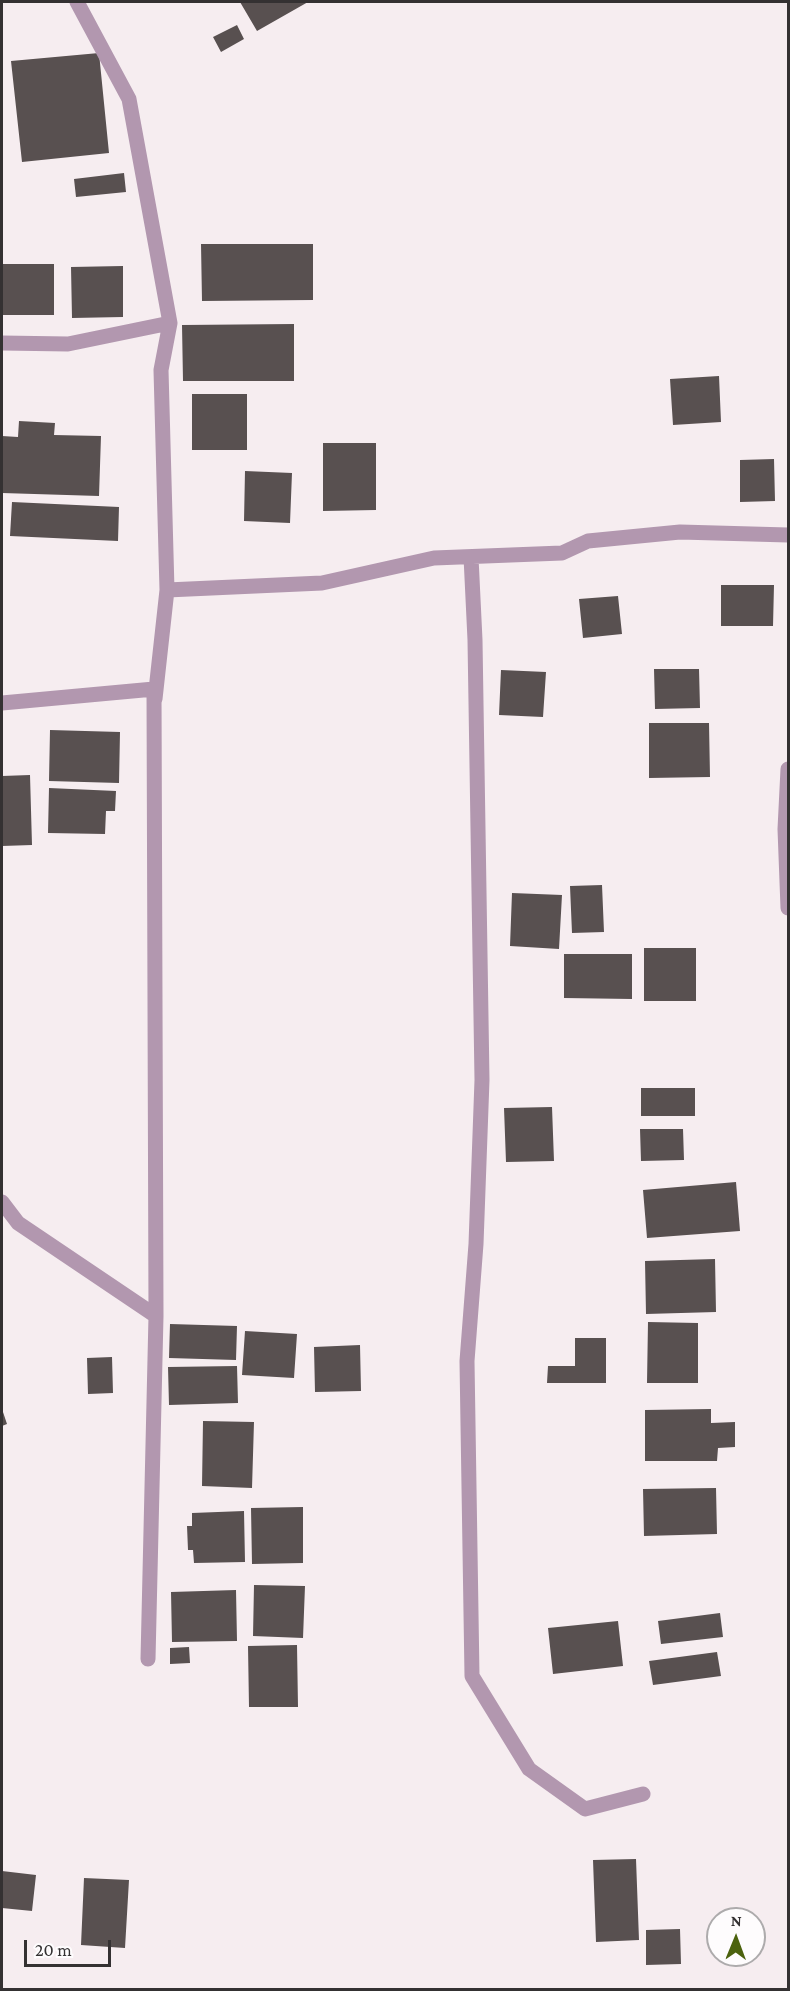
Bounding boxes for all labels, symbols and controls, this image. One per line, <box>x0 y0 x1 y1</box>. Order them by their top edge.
north arrow <box>706 1907 766 1967</box>
text: N <box>731 1912 742 1929</box>
scale bar <box>27 1928 114 1966</box>
text: 20 m <box>35 1940 72 1960</box>

